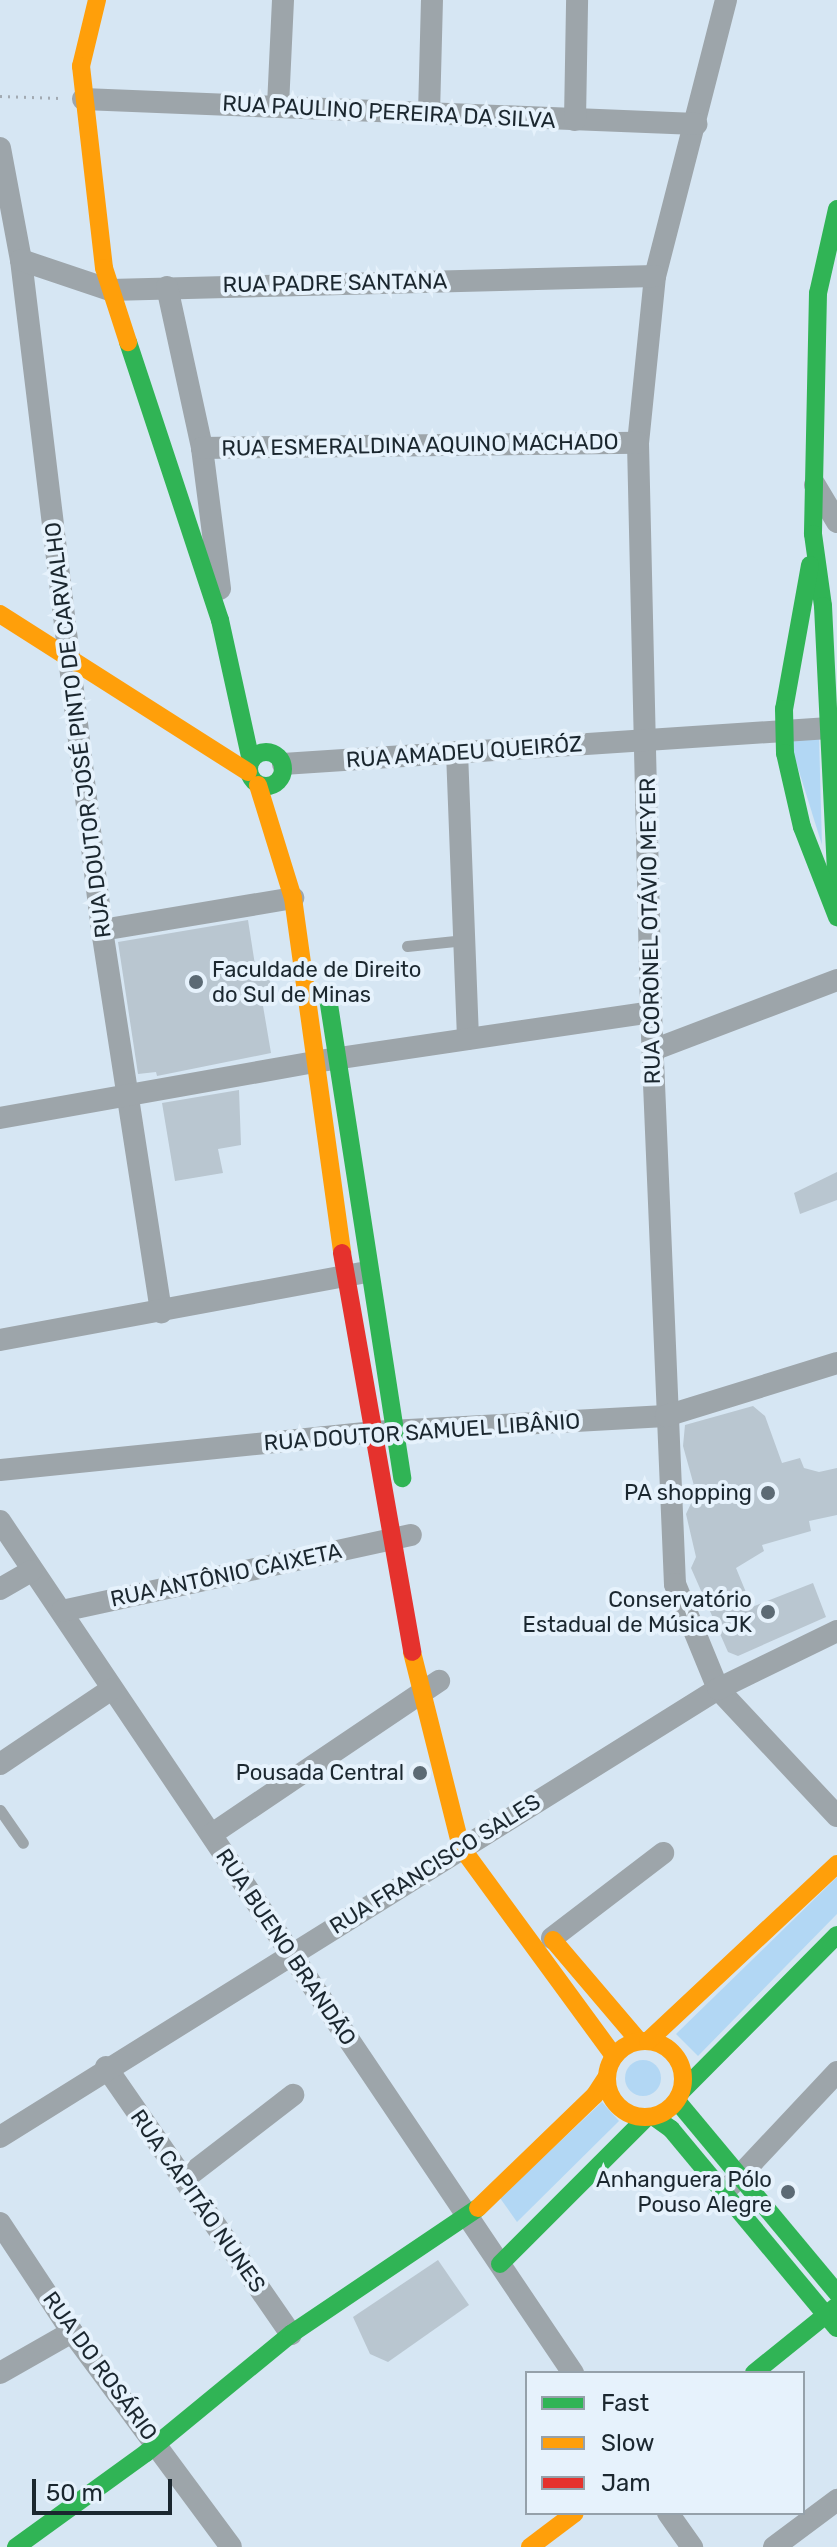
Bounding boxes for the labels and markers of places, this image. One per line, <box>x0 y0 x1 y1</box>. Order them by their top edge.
place label: Faculdade de Direito do Sul de Minas <box>212 956 421 1008</box>
marker: Faculdade de Direito do Sul de Minas <box>187 973 205 991</box>
place label: PA shopping <box>623 1480 752 1506</box>
marker: PA shopping <box>759 1484 777 1502</box>
place label: Conservatório Estadual de Música JK <box>523 1586 752 1638</box>
marker: Conservatório Estadual de Música JK <box>759 1603 777 1621</box>
place label: Pousada Central <box>236 1760 404 1786</box>
marker: Pousada Central <box>411 1764 429 1782</box>
place label: Anhanguera Pólo Pouso Alegre <box>596 2166 772 2218</box>
marker: Anhanguera Pólo Pouso Alegre <box>779 2183 797 2201</box>

